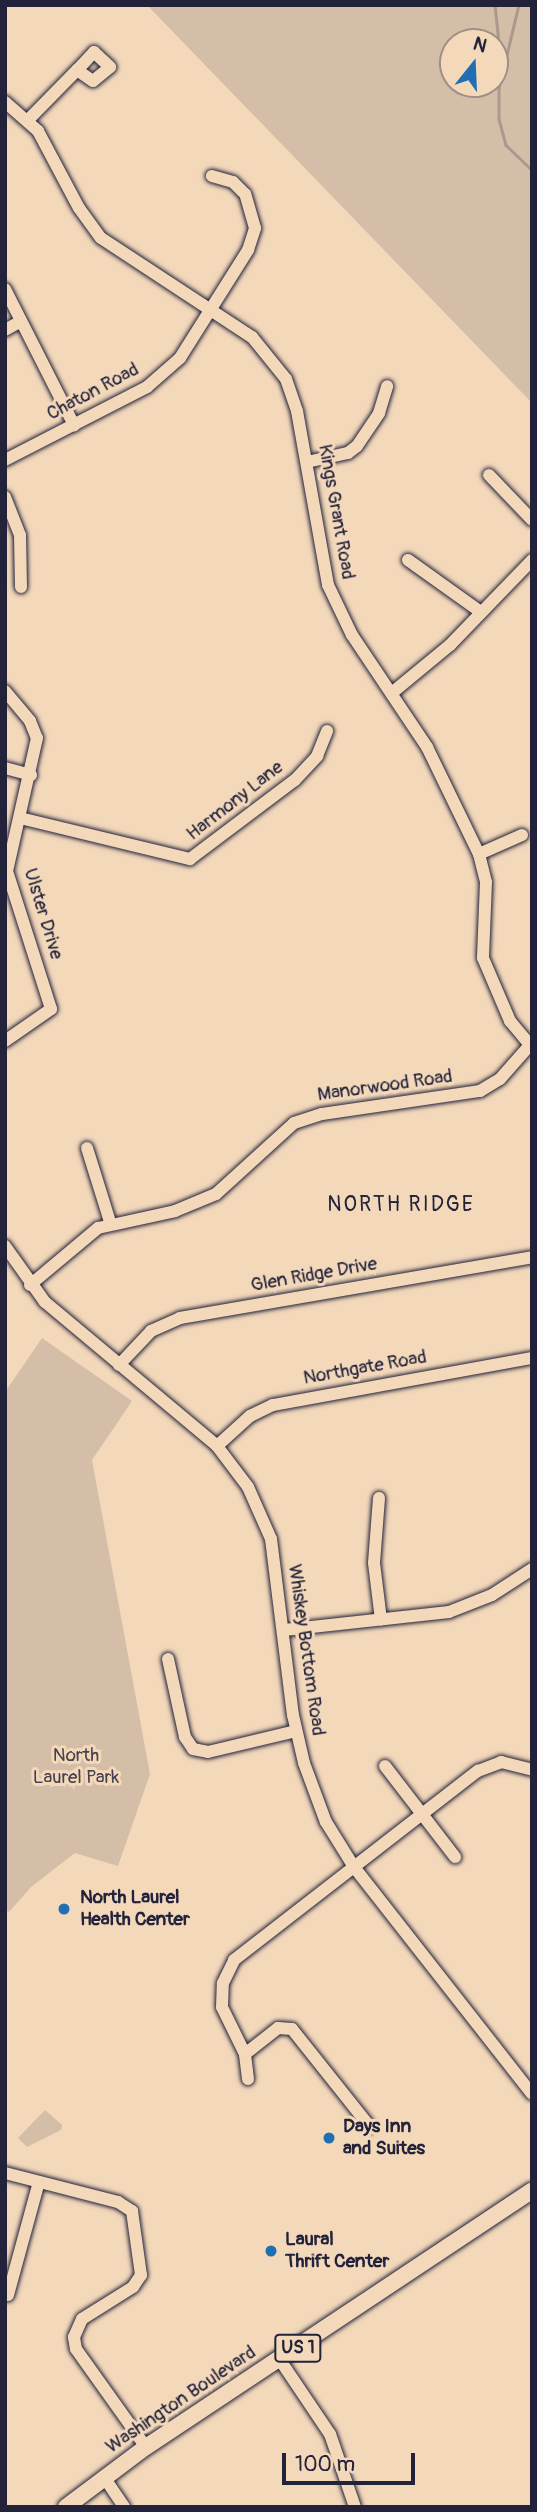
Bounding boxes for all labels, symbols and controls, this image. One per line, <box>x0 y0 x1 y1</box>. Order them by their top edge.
north arrow <box>439 28 509 98</box>
text: N <box>470 32 490 58</box>
street label: Chaton Road <box>43 358 143 426</box>
street label: Kings Grant Road <box>313 443 359 581</box>
street label: Harmony Lane <box>182 756 288 846</box>
street label: Ulster Drive <box>18 866 68 962</box>
street label: Manorwood Road <box>316 1065 454 1107</box>
district label: NORTH RIDGE <box>329 1192 473 1218</box>
street label: Glen Ridge Drive <box>249 1253 379 1297</box>
street label: Northgate Road <box>302 1346 428 1390</box>
street label: Whiskey Bottom Road <box>283 1563 329 1737</box>
park label: North Laurel Park <box>33 1745 119 1789</box>
place label: North Laurel Health Center <box>80 1887 190 1931</box>
marker: North Laurel Health Center <box>54 1899 74 1919</box>
place label: Days Inn and Suites <box>343 2116 425 2160</box>
marker: Days Inn and Suites <box>321 2130 337 2146</box>
place label: Laural Thrift Center <box>285 2229 389 2273</box>
marker: Laural Thrift Center <box>263 2243 279 2259</box>
road number: US 1 <box>274 2334 322 2362</box>
street label: Washington Boulevard <box>102 2341 260 2459</box>
scale bar <box>285 2438 418 2482</box>
text: 100 m <box>295 2451 355 2478</box>

